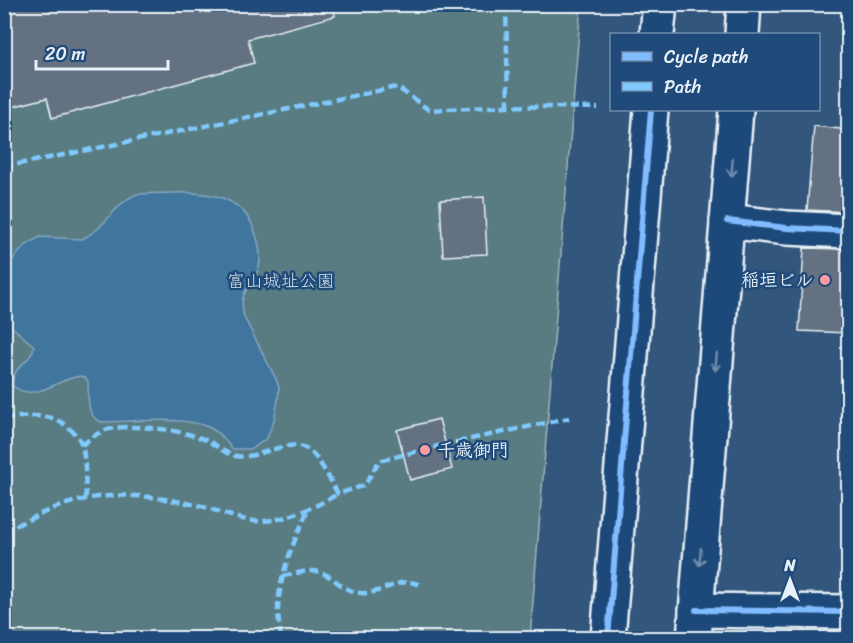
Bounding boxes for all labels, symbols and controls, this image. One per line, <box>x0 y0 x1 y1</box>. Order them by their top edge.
scale bar <box>36 33 168 71</box>
legend <box>610 33 820 111</box>
text: 20 m <box>45 38 85 70</box>
text: Cycle path <box>664 41 748 73</box>
text: Path <box>664 71 701 103</box>
one-way arrow <box>726 157 737 177</box>
place label: 稲垣ビル <box>741 264 813 296</box>
park label: 富山城址公園 <box>227 265 335 297</box>
marker: 稲垣ビル <box>818 273 832 287</box>
one-way arrow <box>710 352 721 372</box>
place label: 千歳御門 <box>437 434 509 466</box>
marker: 千歳御門 <box>418 443 432 457</box>
one-way arrow <box>694 546 705 566</box>
north arrow <box>760 550 820 610</box>
text: N <box>783 551 796 580</box>

